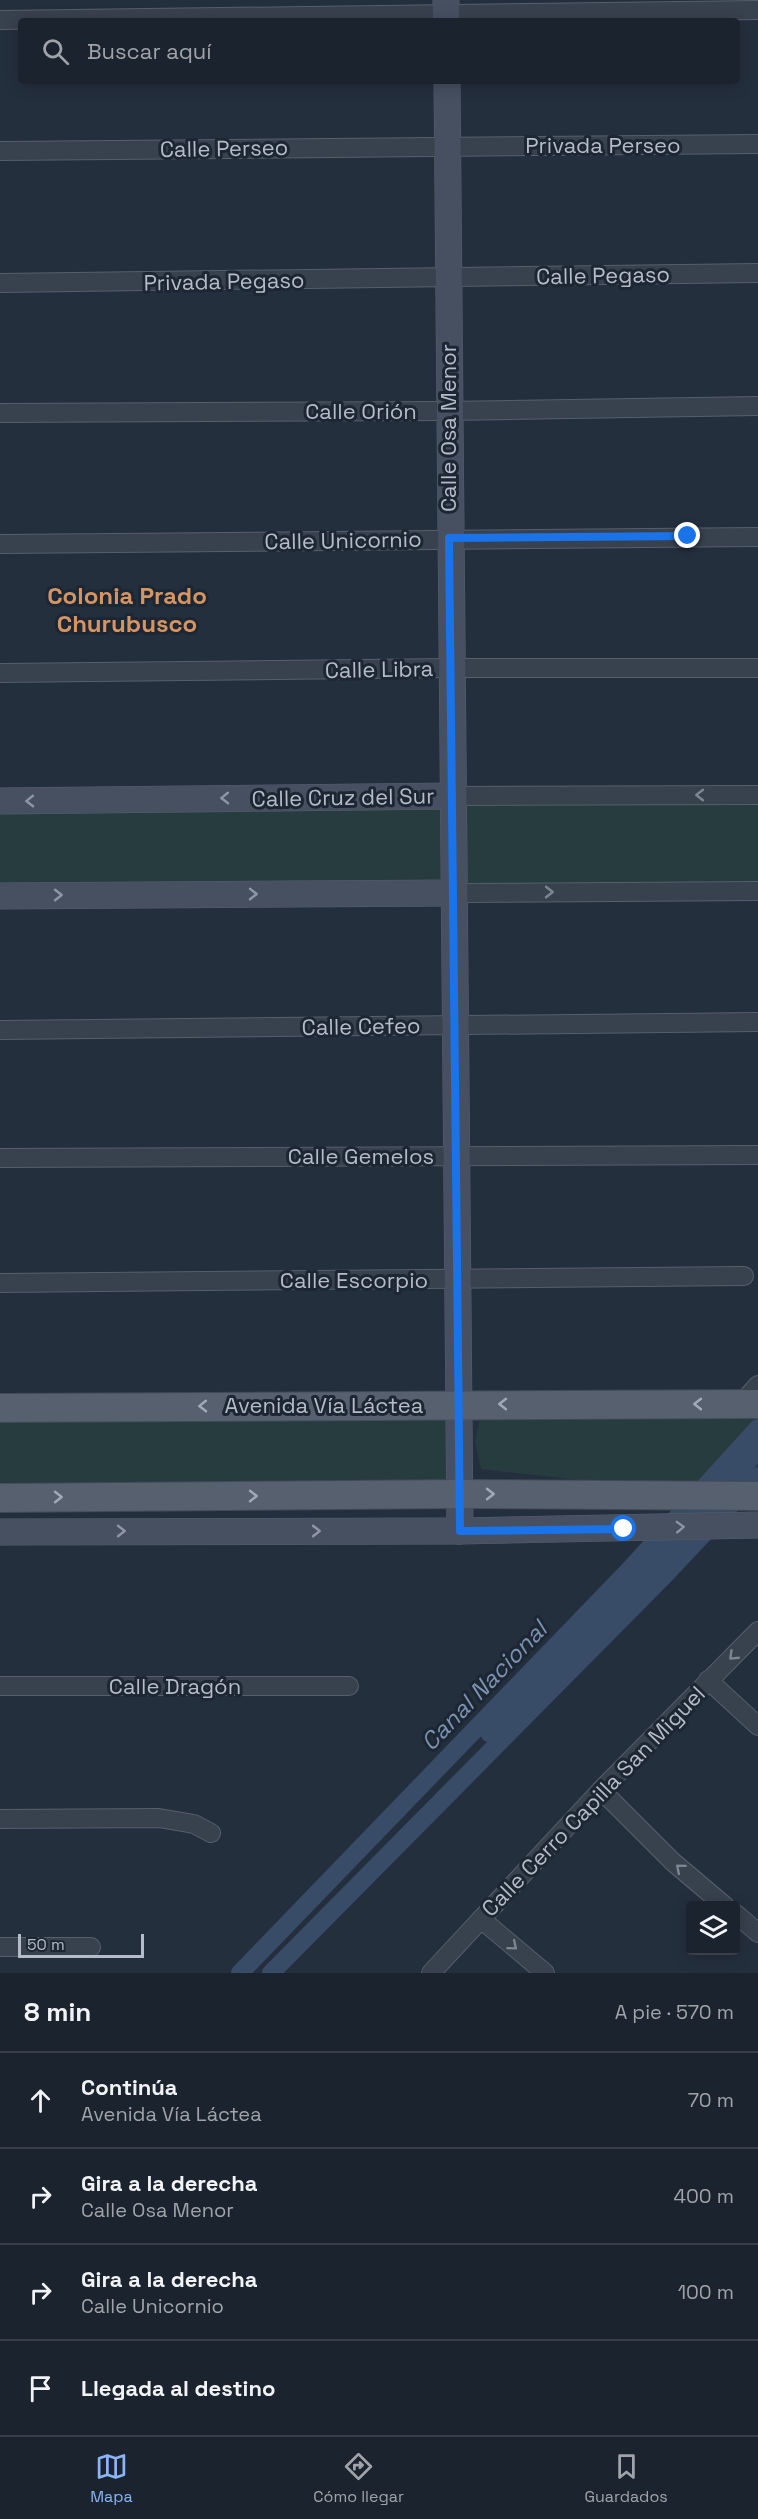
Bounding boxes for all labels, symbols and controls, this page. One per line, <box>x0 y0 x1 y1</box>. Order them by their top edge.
search box <box>18 18 740 84</box>
icon: search <box>39 35 72 68</box>
text: Buscar aquí <box>87 37 212 65</box>
street label: Privada Perseo <box>525 131 681 159</box>
street label: Calle Perseo <box>160 133 288 163</box>
street label: Calle Pegaso <box>536 260 670 290</box>
street label: Privada Pegaso <box>143 266 305 296</box>
street label: Calle Osa Menor <box>434 344 462 512</box>
street label: Calle Orión <box>305 397 417 425</box>
route end <box>674 522 700 548</box>
street label: Calle Unicornio <box>264 525 422 555</box>
district label: Colonia Prado Churubusco <box>47 580 207 639</box>
street label: Calle Libra <box>325 654 434 684</box>
street label: Calle Cruz del Sur <box>251 781 435 813</box>
one-way arrow <box>695 789 704 801</box>
one-way arrow <box>221 792 230 805</box>
one-way arrow <box>26 795 35 807</box>
one-way arrow <box>544 886 553 898</box>
one-way arrow <box>249 888 258 900</box>
one-way arrow <box>54 889 63 902</box>
street label: Calle Cefeo <box>301 1011 421 1041</box>
street label: Calle Gemelos <box>288 1142 434 1170</box>
street label: Calle Escorpio <box>280 1266 428 1294</box>
street label: Avenida Vía Láctea <box>225 1391 424 1419</box>
one-way arrow <box>498 1398 507 1410</box>
one-way arrow <box>693 1398 702 1410</box>
one-way arrow <box>198 1400 207 1412</box>
one-way arrow <box>486 1488 495 1500</box>
one-way arrow <box>249 1490 258 1502</box>
one-way arrow <box>54 1491 63 1504</box>
route start <box>610 1515 636 1541</box>
one-way arrow <box>675 1521 684 1533</box>
one-way arrow <box>117 1525 126 1537</box>
one-way arrow <box>312 1525 321 1537</box>
water label: Canal Nacional <box>414 1612 556 1757</box>
one-way arrow <box>730 1648 741 1659</box>
street label: Calle Dragón <box>109 1672 241 1700</box>
street label: Calle Cerro Capilla San Miguel <box>475 1680 711 1922</box>
one-way arrow <box>676 1864 687 1875</box>
map controls <box>686 1901 740 1955</box>
button: layers <box>686 1901 740 1955</box>
scale bar <box>18 1931 144 1958</box>
text: 50 m <box>27 1934 65 1955</box>
one-way arrow <box>506 1939 517 1950</box>
text: 8 min <box>24 1995 91 2029</box>
text: A pie · 570 m <box>615 1999 734 2025</box>
text: Continúa <box>81 2073 177 2101</box>
icon: ahead <box>24 2084 57 2117</box>
text: 70 m <box>688 2087 734 2113</box>
text: Avenida Vía Láctea <box>81 2101 262 2127</box>
text: Gira a la derecha <box>81 2169 258 2197</box>
icon: right <box>24 2180 57 2213</box>
text: 400 m <box>674 2183 734 2209</box>
text: Calle Osa Menor <box>81 2197 234 2223</box>
text: Gira a la derecha <box>81 2265 258 2293</box>
icon: right <box>24 2276 57 2309</box>
text: 100 m <box>678 2279 734 2305</box>
text: Calle Unicornio <box>81 2293 224 2319</box>
icon: arrive <box>24 2372 57 2405</box>
text: Llegada al destino <box>81 2374 275 2402</box>
tab: Mapa <box>90 2450 133 2507</box>
tab: Cómo llegar <box>313 2450 404 2507</box>
tab: Guardados <box>585 2450 668 2507</box>

